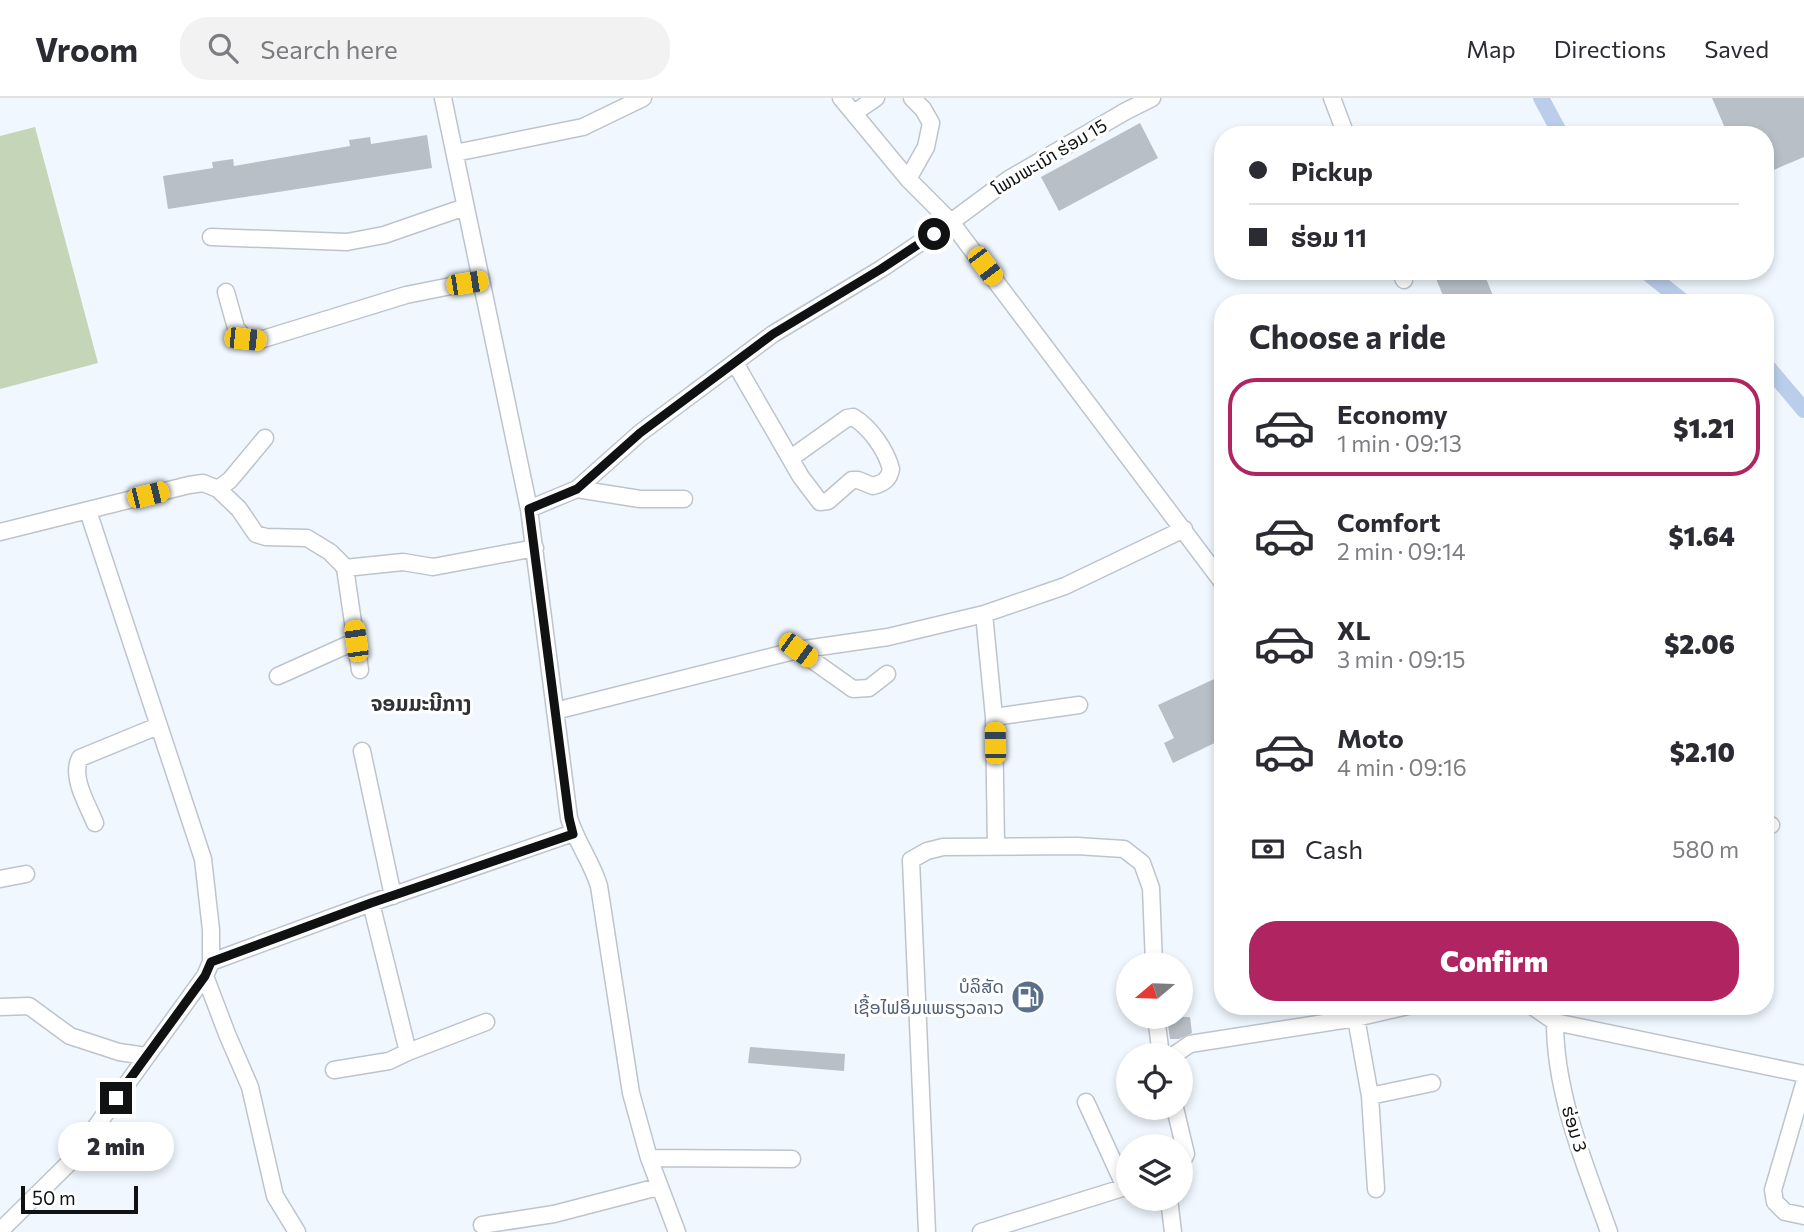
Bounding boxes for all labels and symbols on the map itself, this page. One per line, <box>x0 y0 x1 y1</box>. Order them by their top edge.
street label: ໂພນພະເນົາ ຮ່ອມ 15 <box>988 113 1111 199</box>
route start <box>918 218 950 250</box>
car <box>964 243 1007 289</box>
car <box>445 269 490 297</box>
car <box>224 326 267 352</box>
car <box>126 480 171 510</box>
car <box>343 619 370 663</box>
car <box>775 629 822 671</box>
district label: ຈອມມະນີກາງ <box>371 690 471 715</box>
car <box>985 722 1006 764</box>
north arrow <box>1116 952 1194 1029</box>
place label: ບໍລິສັດ ເຊື້ອໄຟອິມແພຣຽວລາວ <box>853 975 1004 1019</box>
fuel station icon: ບໍລິສັດ ເຊື້ອໄຟອິມແພຣຽວລາວ <box>1009 978 1047 1016</box>
route end <box>100 1082 132 1114</box>
street label: ຮ່ອມ 3 <box>1558 1103 1592 1154</box>
callout: 2 min <box>58 1122 174 1172</box>
scale bar <box>21 1183 138 1215</box>

